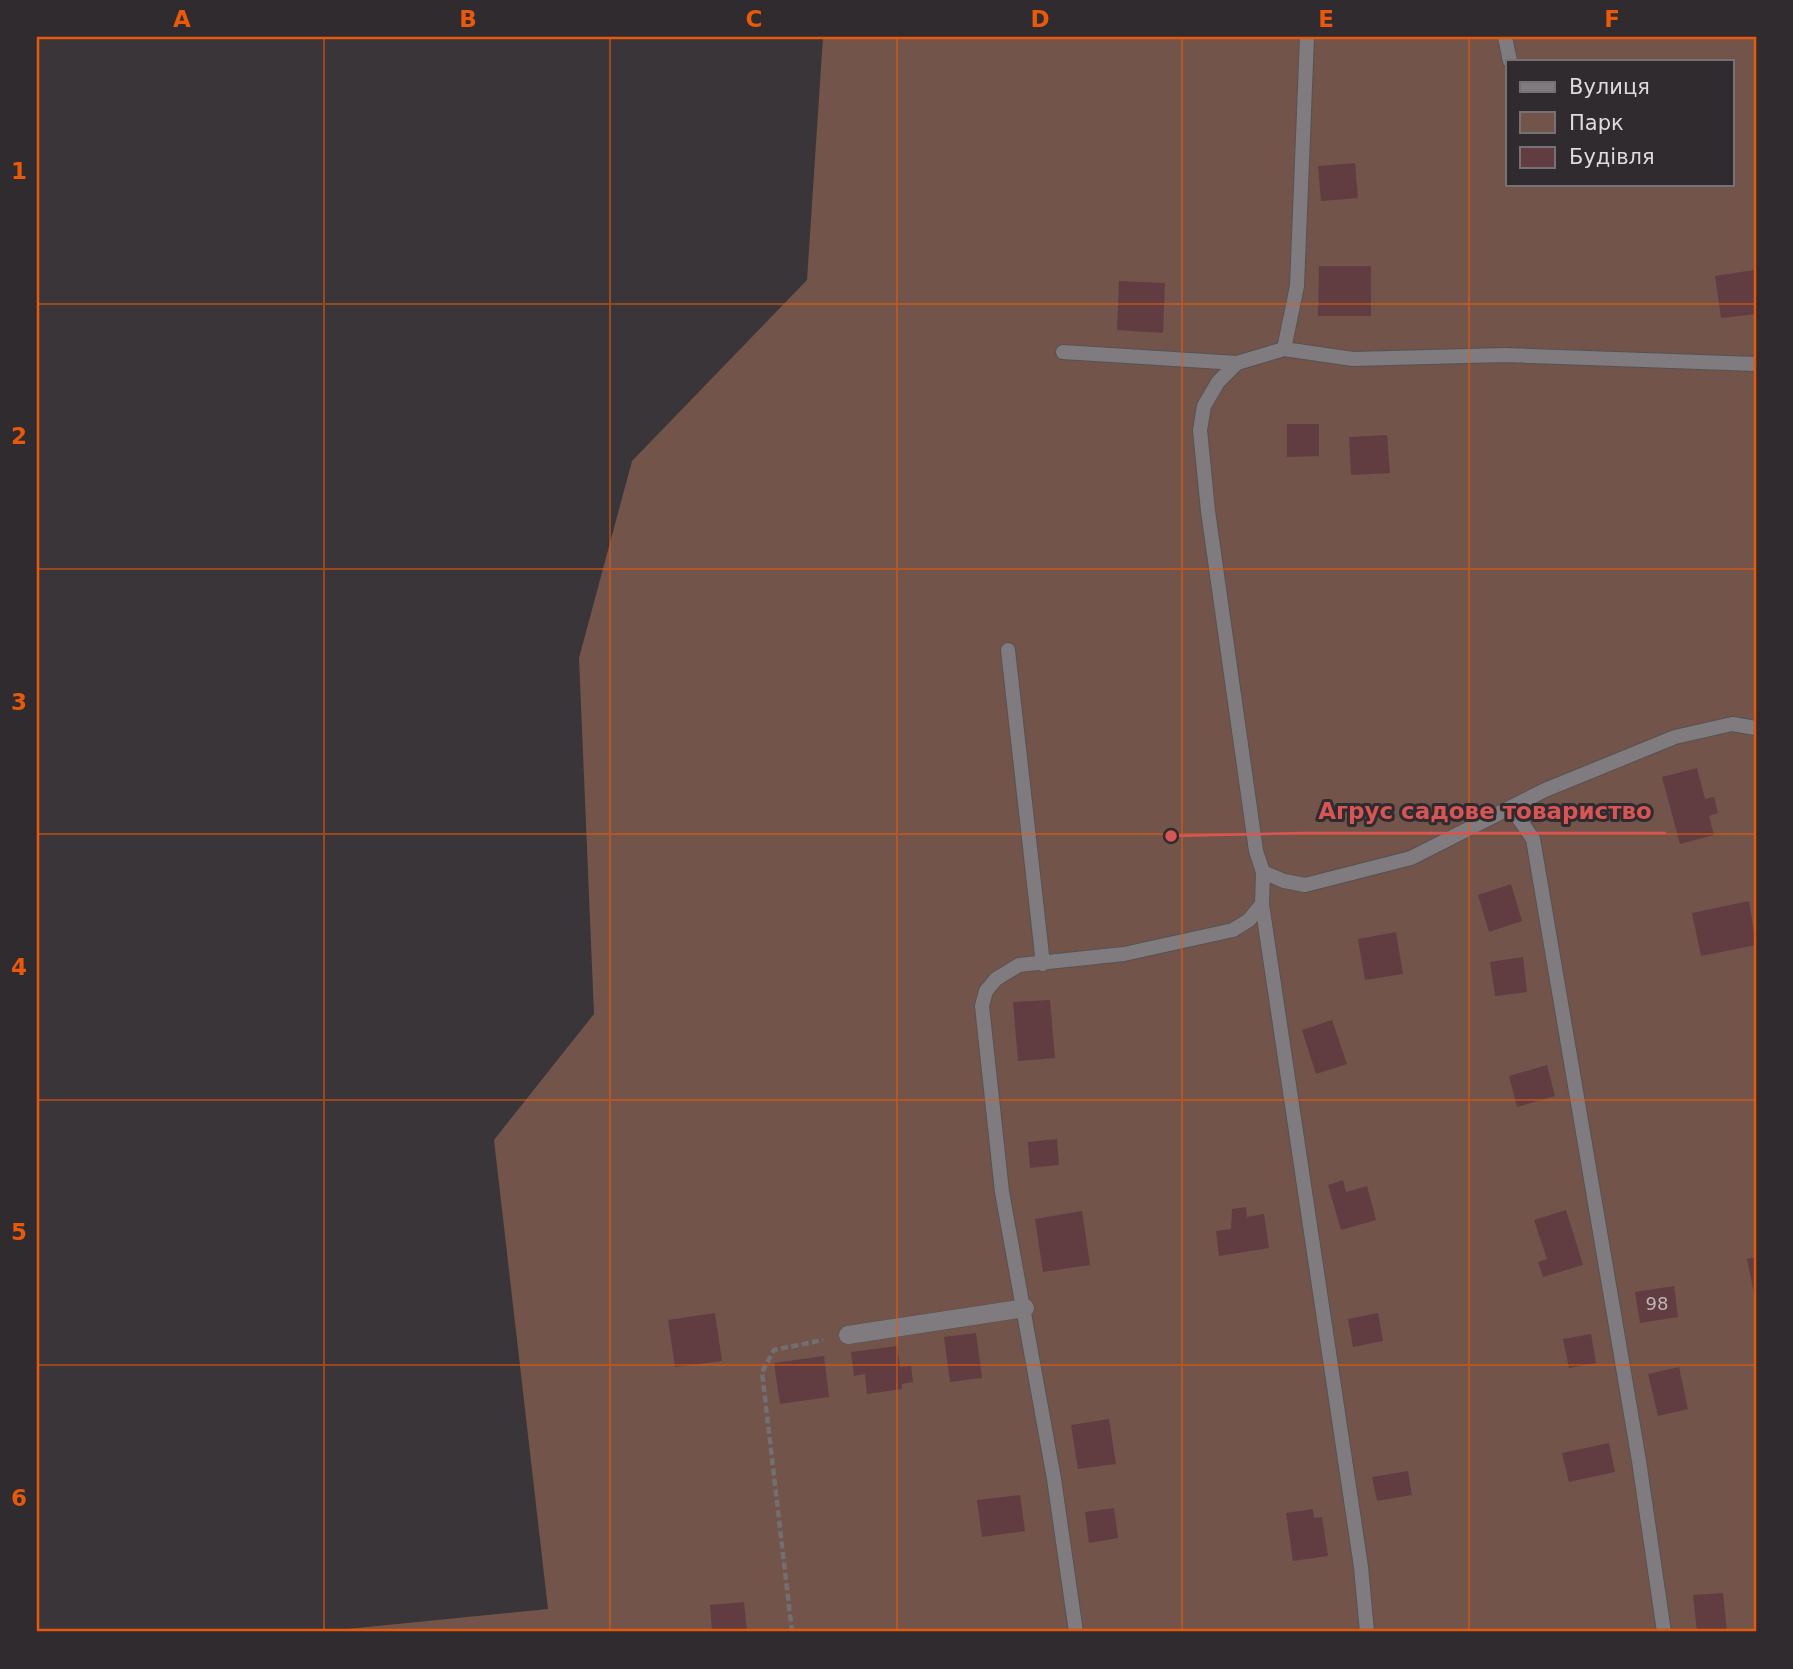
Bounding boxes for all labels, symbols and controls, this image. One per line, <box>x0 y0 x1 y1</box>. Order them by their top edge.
text: A <box>173 6 191 32</box>
text: B <box>459 6 477 32</box>
text: C <box>746 6 762 32</box>
text: D <box>1030 6 1050 32</box>
text: E <box>1318 6 1334 32</box>
text: F <box>1604 6 1620 32</box>
legend <box>1506 60 1734 186</box>
text: Вулиця <box>1569 75 1650 99</box>
text: Парк <box>1569 111 1624 135</box>
text: Будівля <box>1569 145 1655 169</box>
text: 1 <box>11 158 27 184</box>
text: 2 <box>11 423 27 449</box>
text: 3 <box>11 689 27 715</box>
callout: Агрус садове товариство <box>1304 789 1666 833</box>
text: Агрус садове товариство <box>1318 798 1652 824</box>
text: 4 <box>11 954 27 980</box>
text: 5 <box>11 1219 27 1245</box>
house number: 98 <box>1646 1293 1668 1314</box>
text: 6 <box>11 1485 27 1511</box>

